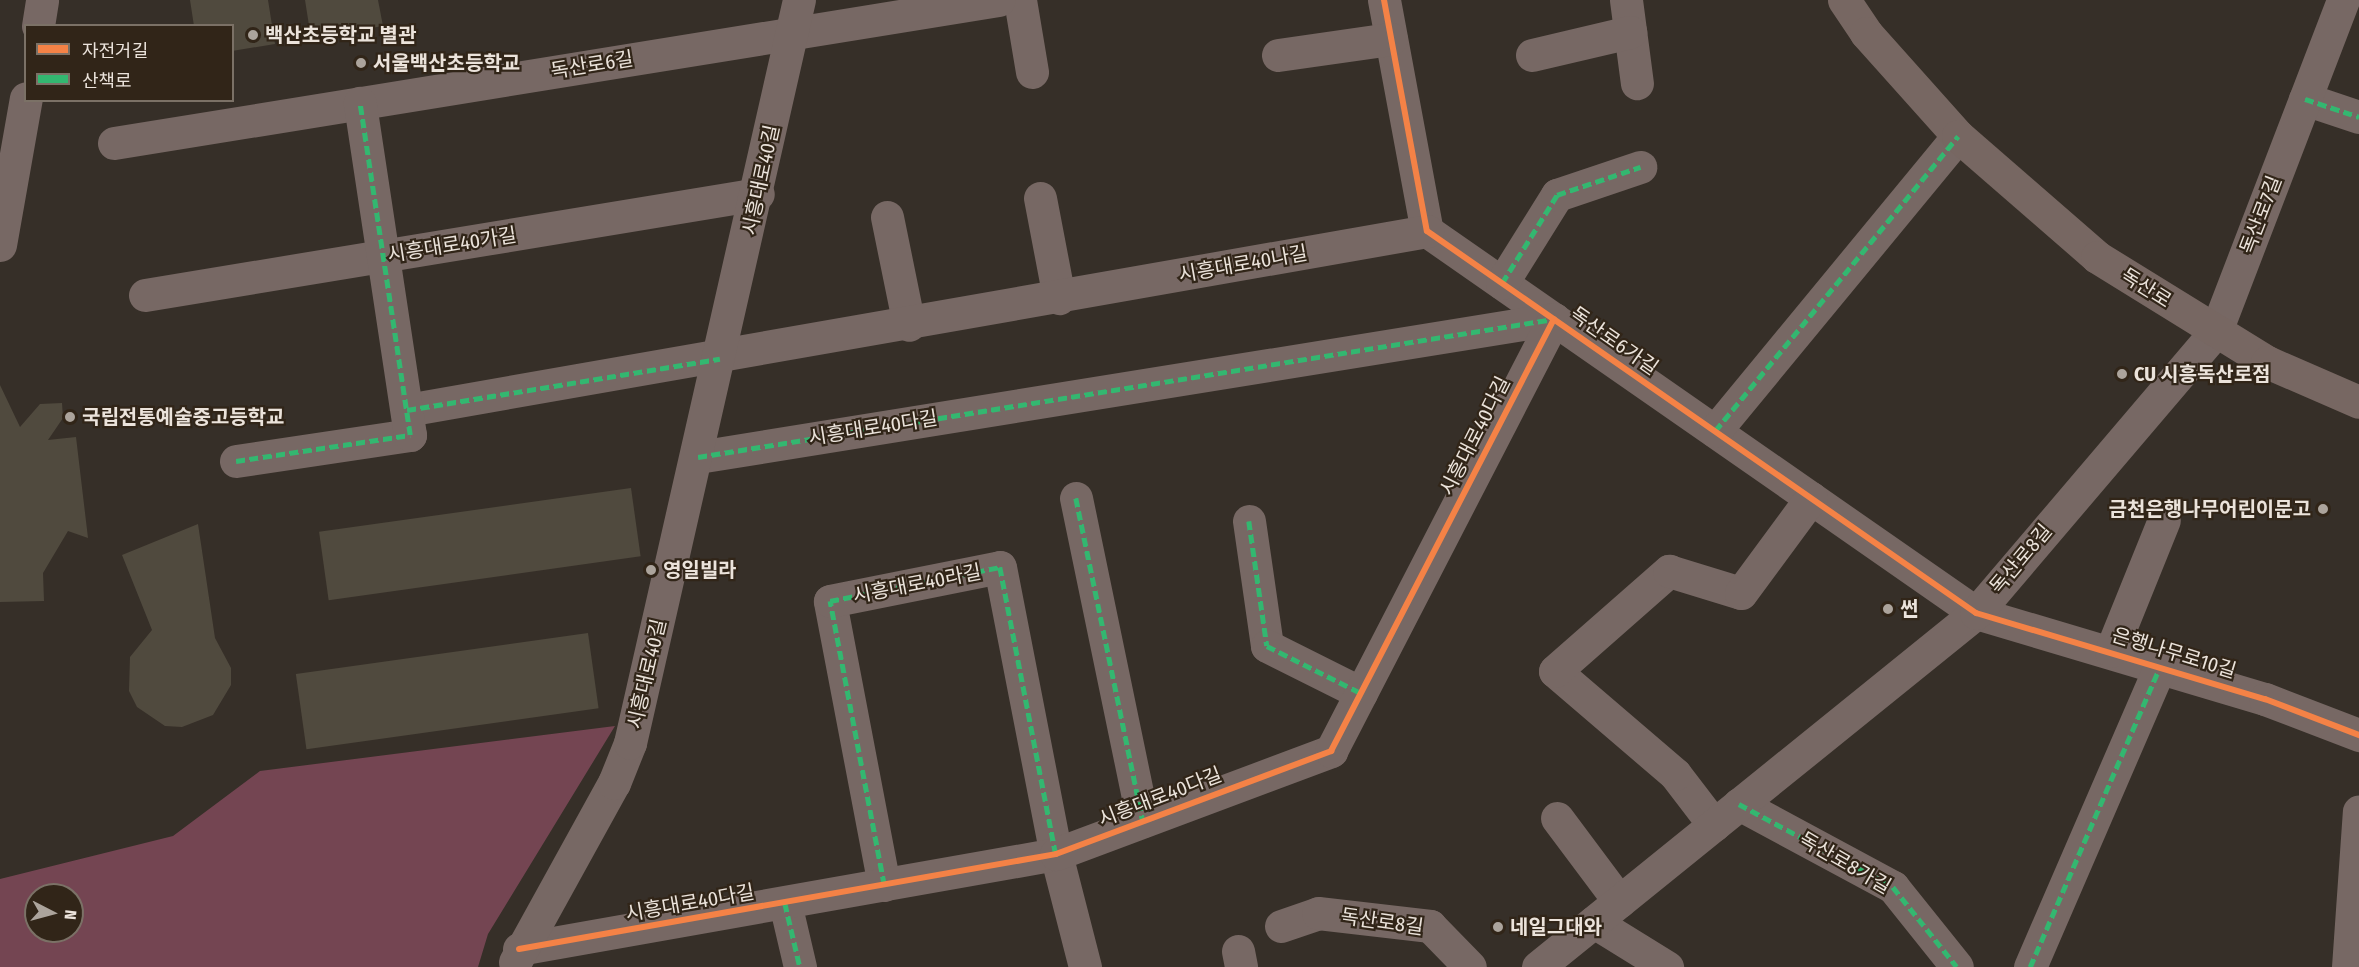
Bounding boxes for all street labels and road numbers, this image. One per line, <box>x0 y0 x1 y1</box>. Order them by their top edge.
street label: 독산로6길 <box>549 47 635 83</box>
street label: 시흥대로40길 <box>738 123 784 237</box>
street label: 독산로7길 <box>2235 173 2287 257</box>
street label: 시흥대로40가길 <box>386 223 518 267</box>
street label: 시흥대로40나길 <box>1177 241 1309 287</box>
street label: 독산로 <box>2116 263 2176 313</box>
street label: 독산로6가길 <box>1565 302 1663 380</box>
street label: 시흥대로40다길 <box>1435 372 1515 500</box>
street label: 시흥대로40다길 <box>807 406 939 450</box>
street label: 독산로8길 <box>1985 519 2057 599</box>
street label: 시흥대로40라길 <box>851 560 983 608</box>
street label: 시흥대로40길 <box>623 617 671 731</box>
street label: 은행나무로10길 <box>2109 623 2239 683</box>
street label: 시흥대로40다길 <box>1095 762 1225 832</box>
street label: 독산로8가길 <box>1795 827 1895 899</box>
street label: 시흥대로40다길 <box>624 880 756 926</box>
street label: 독산로8길 <box>1339 904 1425 940</box>

